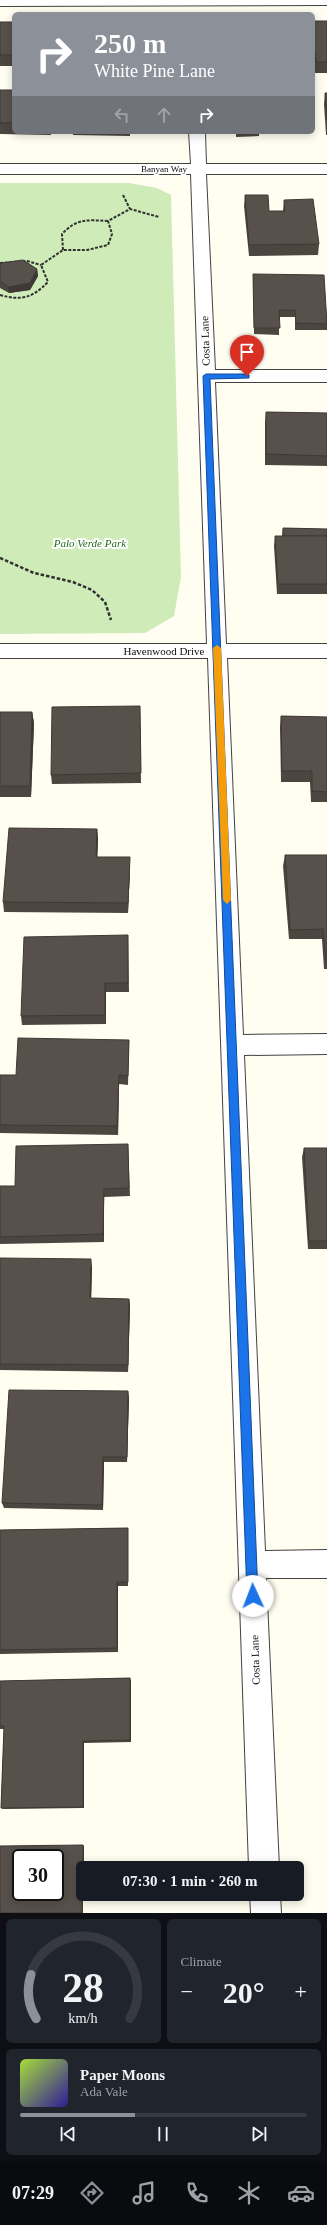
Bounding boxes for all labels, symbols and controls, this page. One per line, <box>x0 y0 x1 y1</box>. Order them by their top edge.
icon: right <box>28 28 80 80</box>
text: 250 m <box>94 28 166 59</box>
text: White Pine Lane <box>94 61 215 81</box>
icon: left <box>111 104 133 126</box>
icon: ahead <box>153 104 175 126</box>
icon: right <box>195 104 217 126</box>
street label: Banyan Way <box>141 164 187 174</box>
street label: Costa Lane <box>198 316 212 366</box>
pin <box>230 335 264 376</box>
icon: arrive <box>236 341 258 363</box>
park label: Palo Verde Park <box>53 537 127 549</box>
street label: Havenwood Drive <box>124 645 205 657</box>
position arrow <box>232 1575 274 1617</box>
street label: Costa Lane <box>248 1635 262 1685</box>
speed limit sign: 30 <box>12 1849 64 1901</box>
text: 07:30 · 1 min · 260 m <box>123 1873 258 1889</box>
text: Climate <box>181 1954 222 1969</box>
text: 28 <box>62 1965 104 2011</box>
text: 20° <box>223 1976 265 2009</box>
text: − <box>181 1979 193 2004</box>
text: + <box>295 1979 307 2004</box>
text: km/h <box>69 2010 98 2026</box>
text: Paper Moons <box>80 2067 165 2083</box>
text: Ada Vale <box>80 2084 128 2099</box>
icon: previous <box>57 2123 79 2145</box>
icon: pause <box>152 2123 174 2145</box>
icon: next <box>248 2123 270 2145</box>
icon: directions <box>78 2179 106 2207</box>
icon: music <box>130 2179 158 2207</box>
icon: phone <box>183 2179 211 2207</box>
icon: climate <box>235 2179 263 2207</box>
icon: car <box>287 2179 315 2207</box>
text: 07:29 <box>12 2183 54 2203</box>

